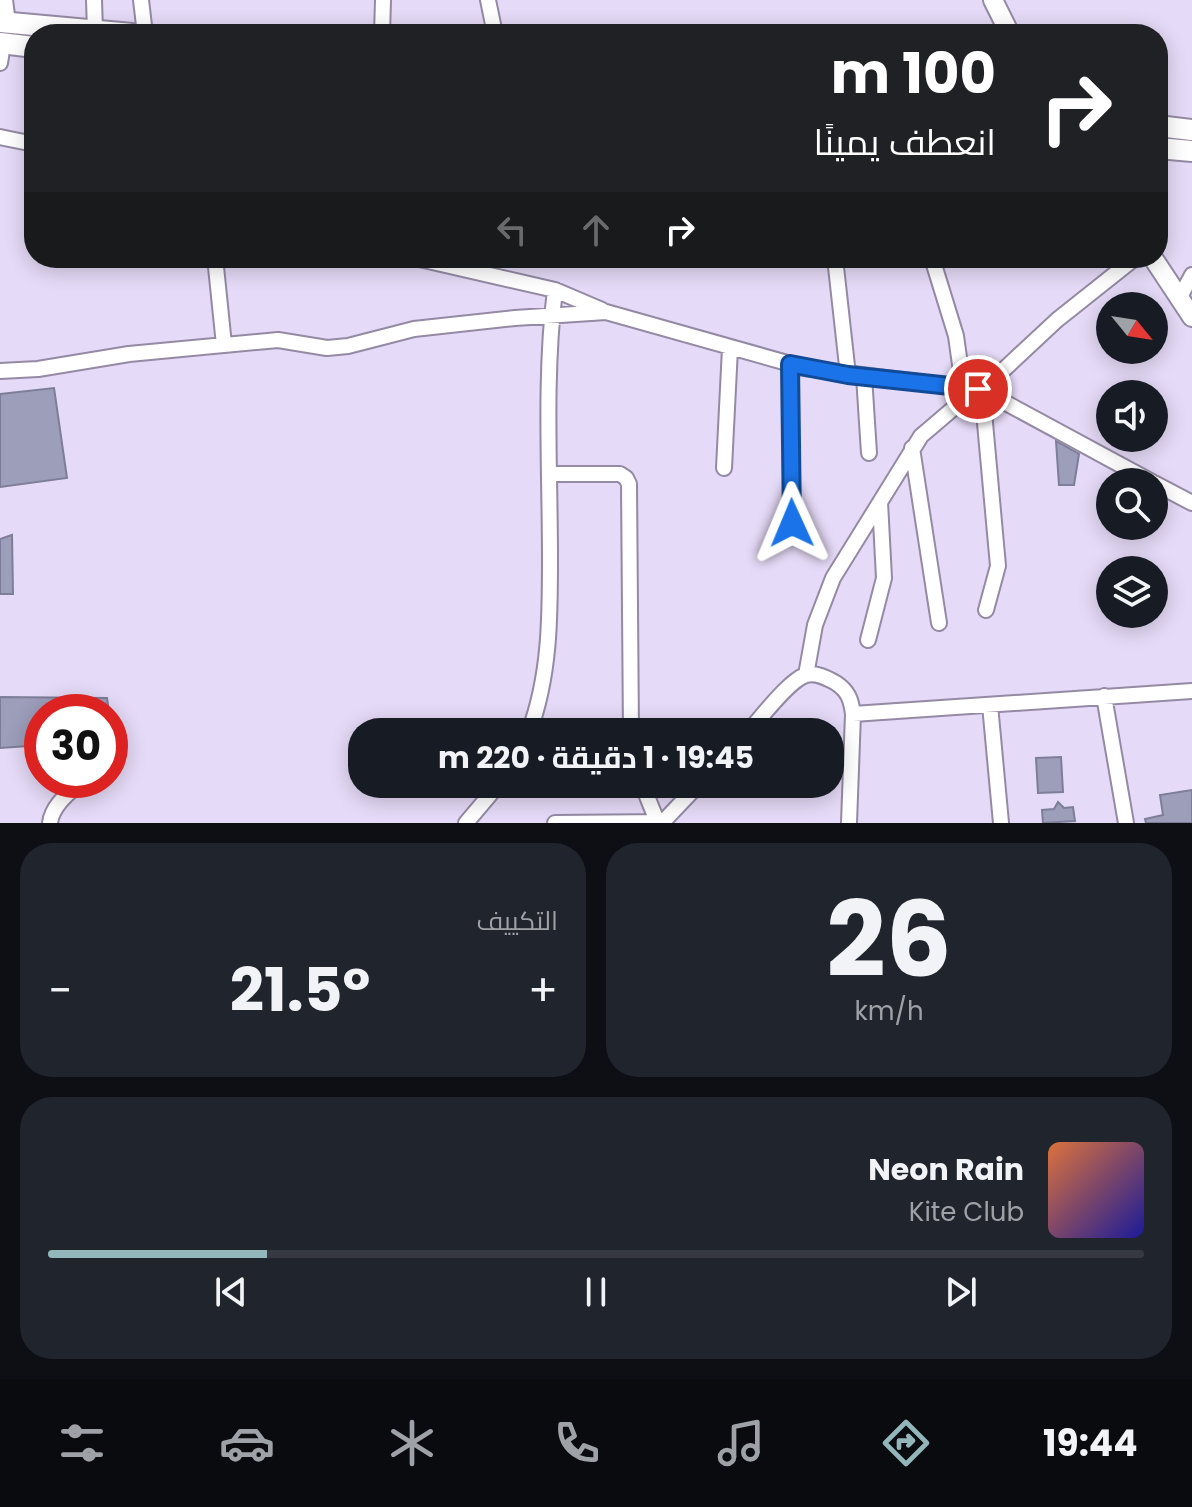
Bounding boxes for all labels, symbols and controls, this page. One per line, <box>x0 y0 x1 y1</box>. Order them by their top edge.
text: 100 m <box>831 34 996 113</box>
icon: right <box>1024 56 1128 160</box>
text: انعطف يمينًا <box>814 117 996 168</box>
icon: left <box>490 208 534 252</box>
icon: ahead <box>574 208 618 252</box>
icon: right <box>658 208 702 252</box>
north arrow <box>1096 292 1168 364</box>
map controls <box>1096 292 1168 628</box>
pin <box>944 355 1012 423</box>
icon: arrive <box>956 367 1000 411</box>
button: sound <box>1096 380 1168 452</box>
button: search <box>1096 468 1168 540</box>
position arrow <box>750 481 834 565</box>
button: layers <box>1096 556 1168 628</box>
speed limit sign: 30 <box>24 694 128 798</box>
text: 19:45 · 1 دقيقة · 220 m <box>438 736 754 779</box>
text: 26 <box>826 867 952 1012</box>
text: التكييف <box>476 903 558 939</box>
text: 21.5° <box>230 948 370 1032</box>
text: − <box>48 960 72 1021</box>
text: + <box>528 960 558 1021</box>
text: km/h <box>854 993 924 1029</box>
text: Neon Rain <box>868 1148 1024 1191</box>
text: Kite Club <box>909 1194 1024 1230</box>
icon: previous <box>209 1270 253 1314</box>
icon: pause <box>574 1270 618 1314</box>
icon: next <box>939 1270 983 1314</box>
icon: filters <box>54 1415 110 1471</box>
icon: car <box>219 1415 275 1471</box>
icon: climate <box>384 1415 440 1471</box>
icon: phone <box>549 1415 605 1471</box>
icon: music <box>713 1415 769 1471</box>
icon: directions <box>878 1415 934 1471</box>
text: 19:44 <box>1043 1418 1138 1469</box>

